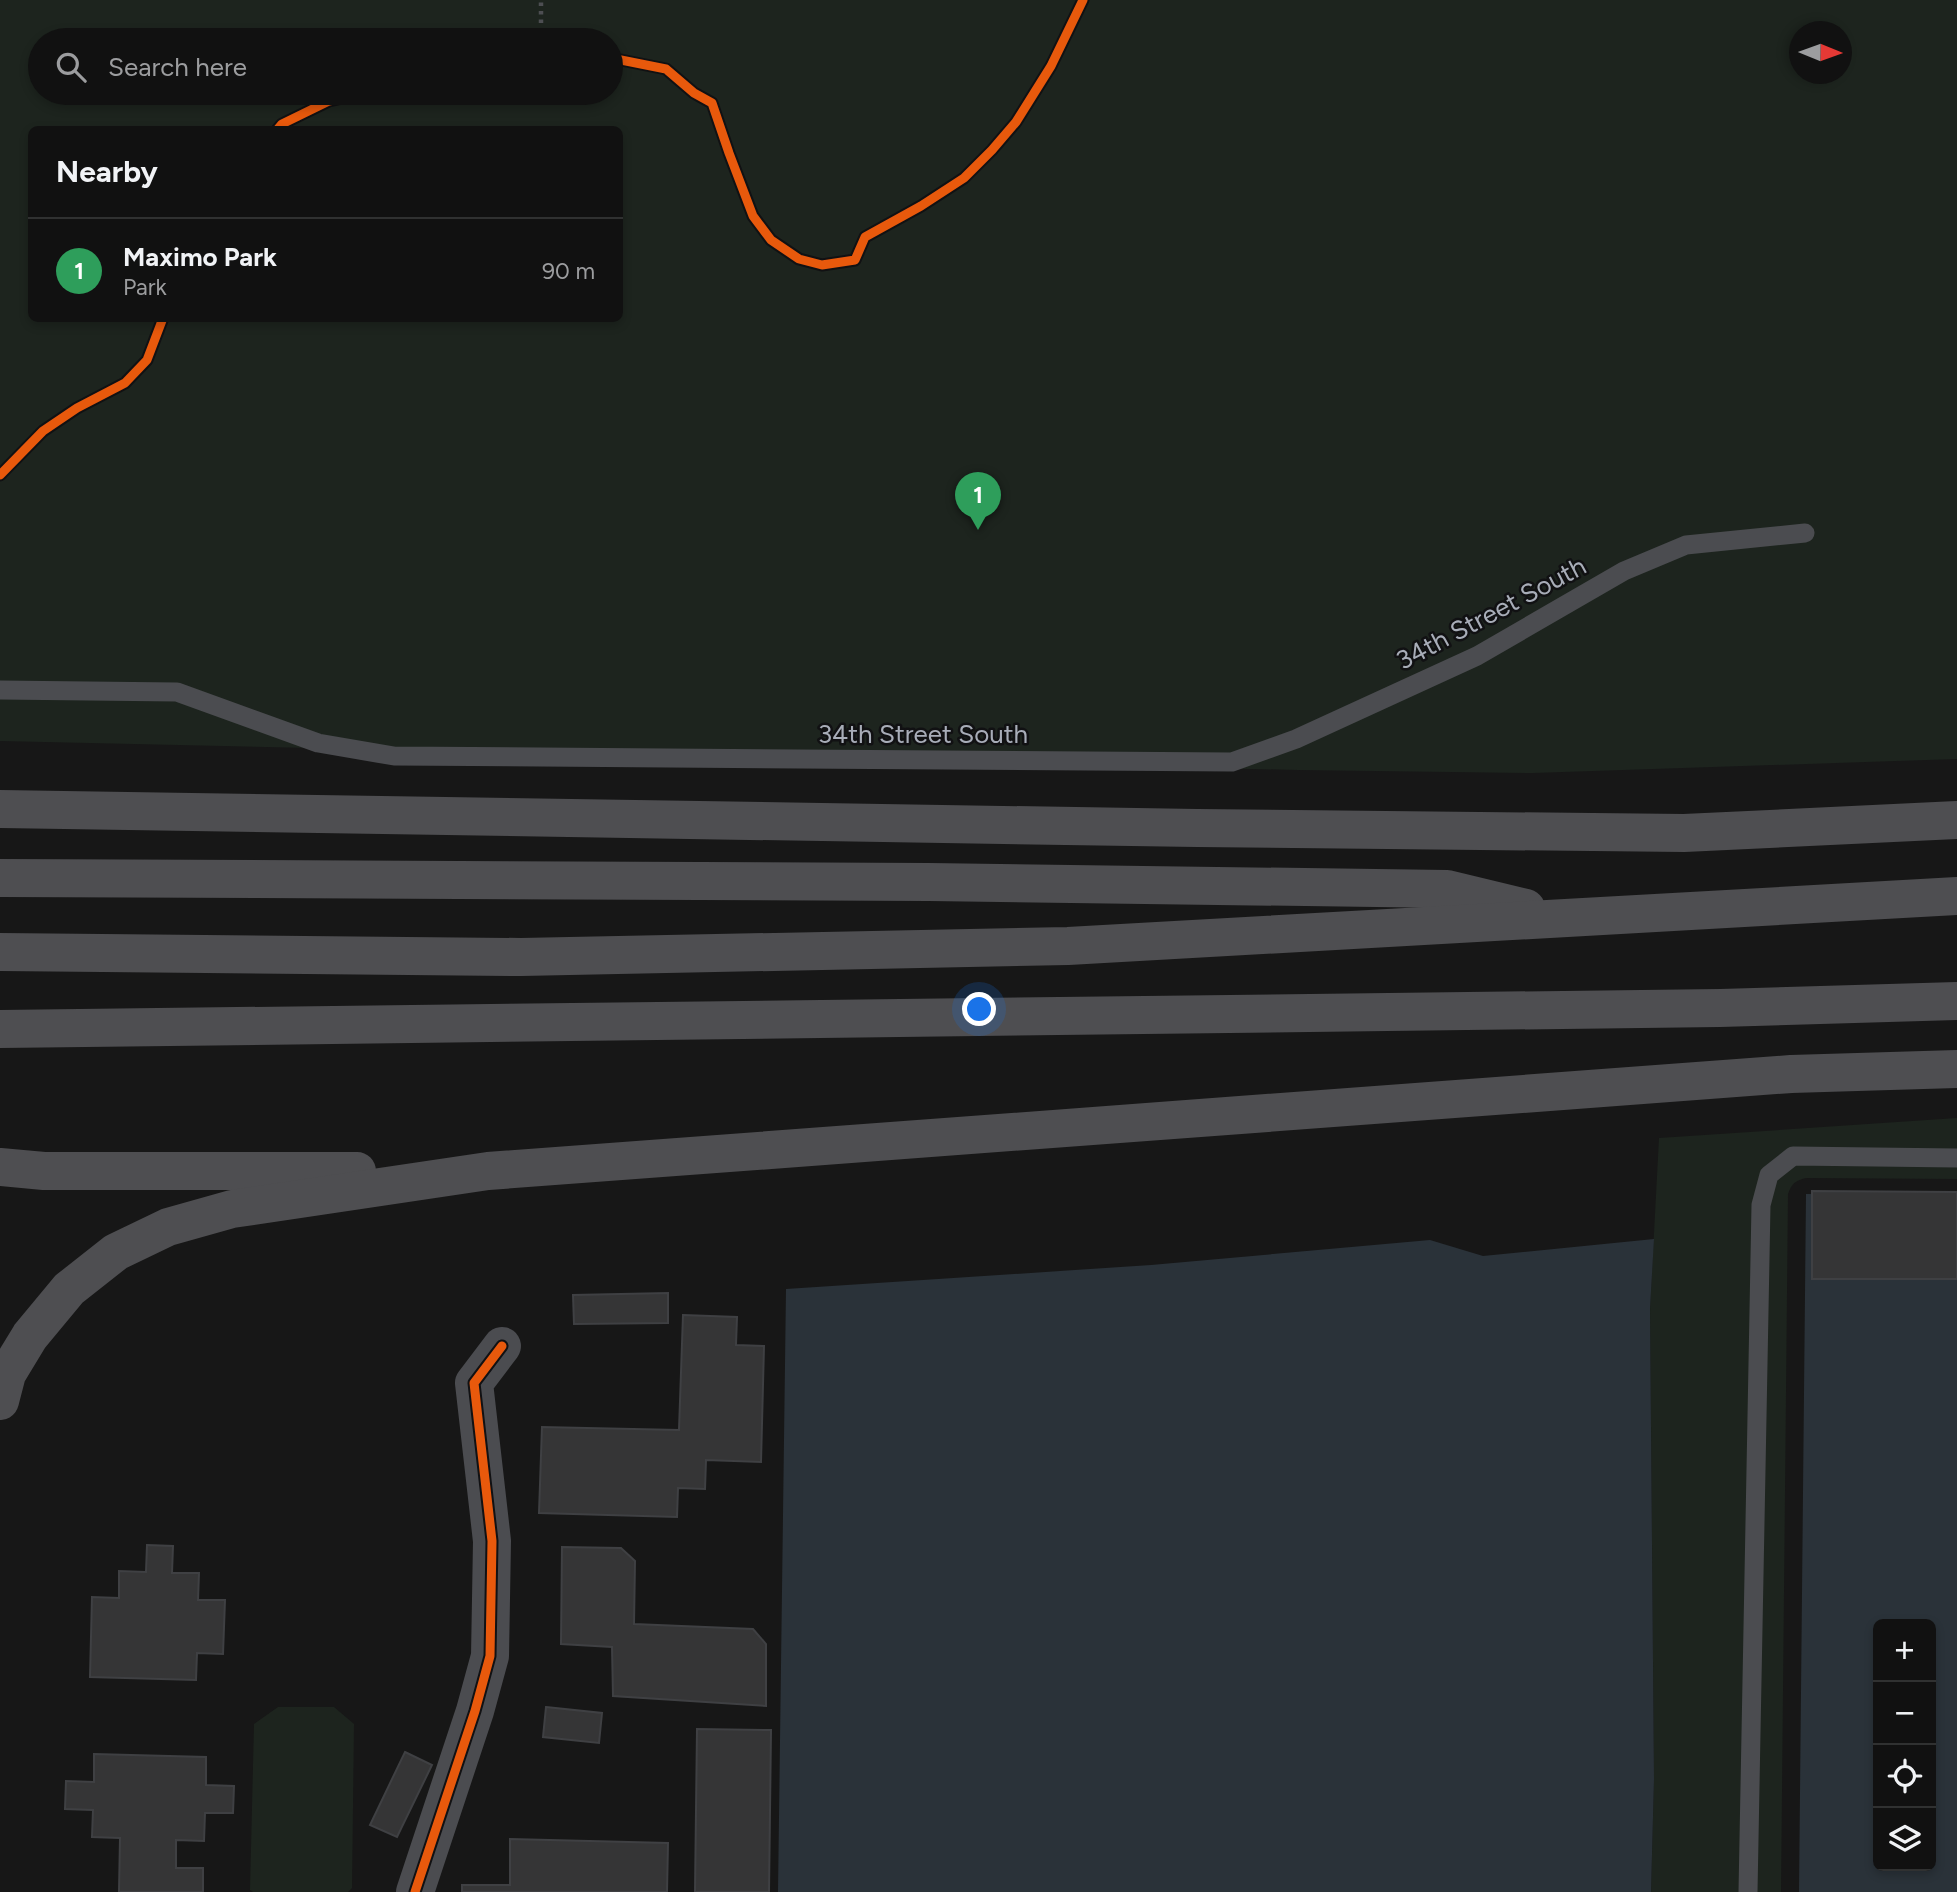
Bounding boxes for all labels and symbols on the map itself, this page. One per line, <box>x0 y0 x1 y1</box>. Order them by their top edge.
north arrow <box>1789 21 1852 84</box>
pin: 1 <box>955 472 1001 530</box>
street label: 34th Street South <box>1391 550 1591 676</box>
street label: 34th Street South <box>818 718 1028 750</box>
your location <box>962 992 996 1026</box>

